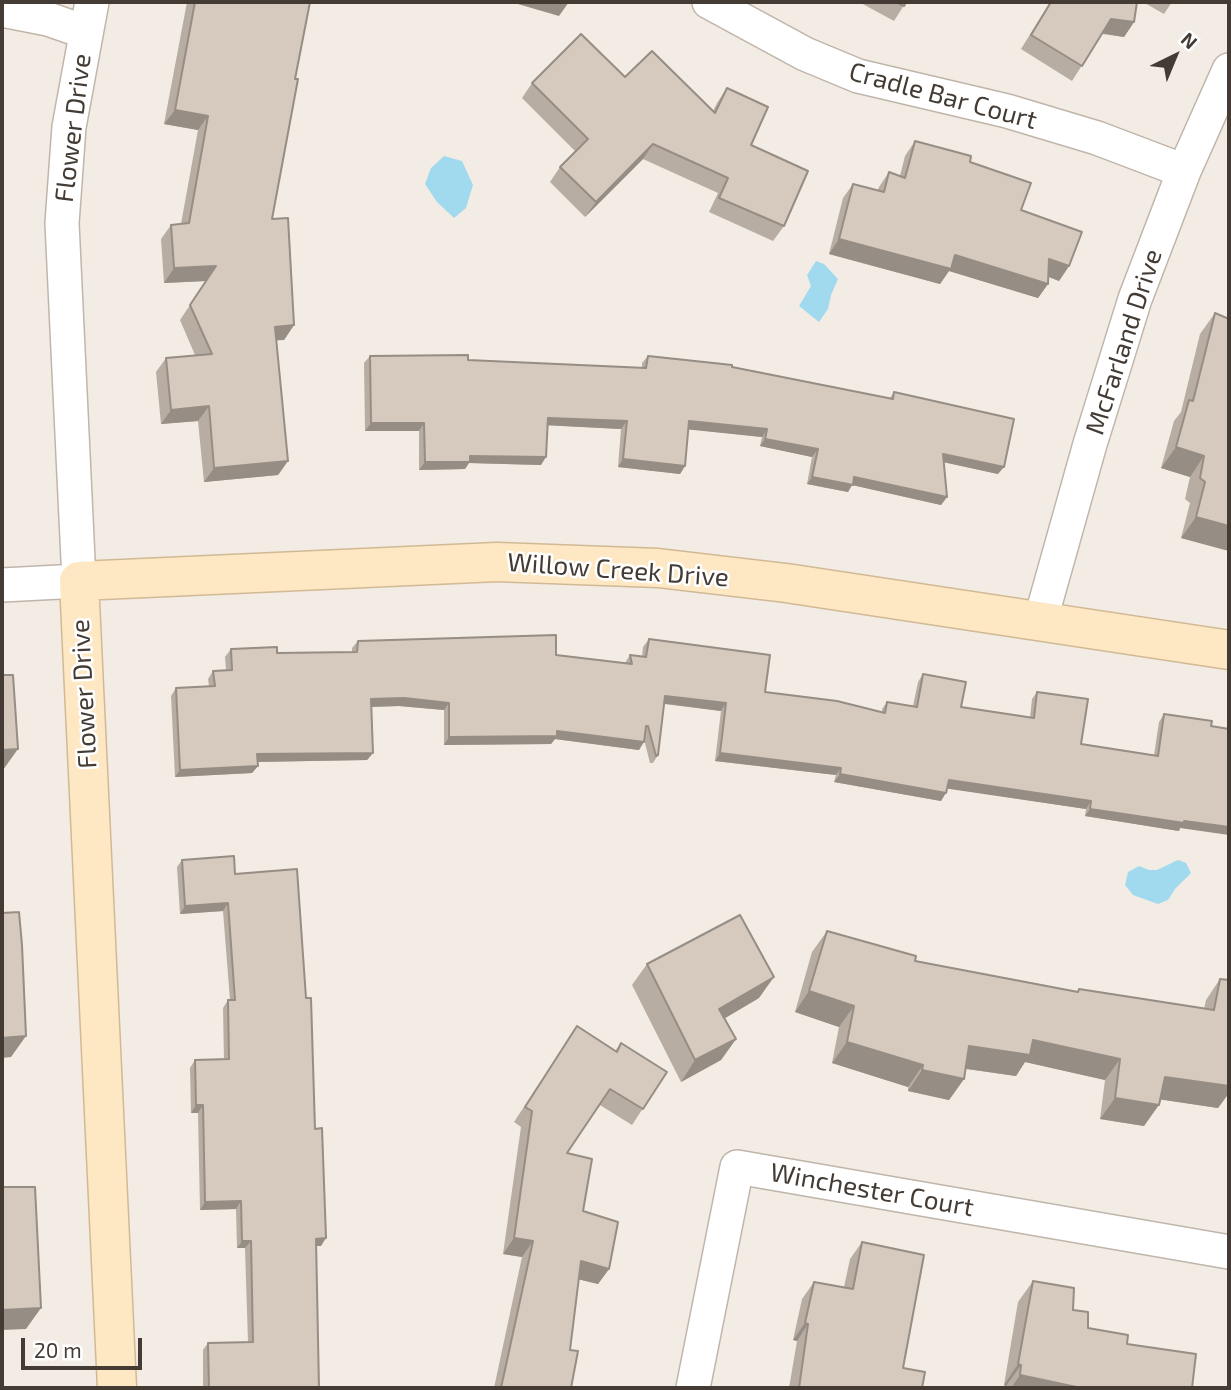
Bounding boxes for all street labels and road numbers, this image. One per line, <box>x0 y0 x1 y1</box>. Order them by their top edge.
street label: Flower Drive <box>48 52 98 204</box>
street label: Cradle Bar Court <box>846 56 1040 136</box>
street label: McFarland Drive <box>1079 245 1169 439</box>
street label: Willow Creek Drive <box>506 547 730 593</box>
street label: Flower Drive <box>65 618 103 770</box>
street label: Winchester Court <box>768 1157 976 1223</box>

